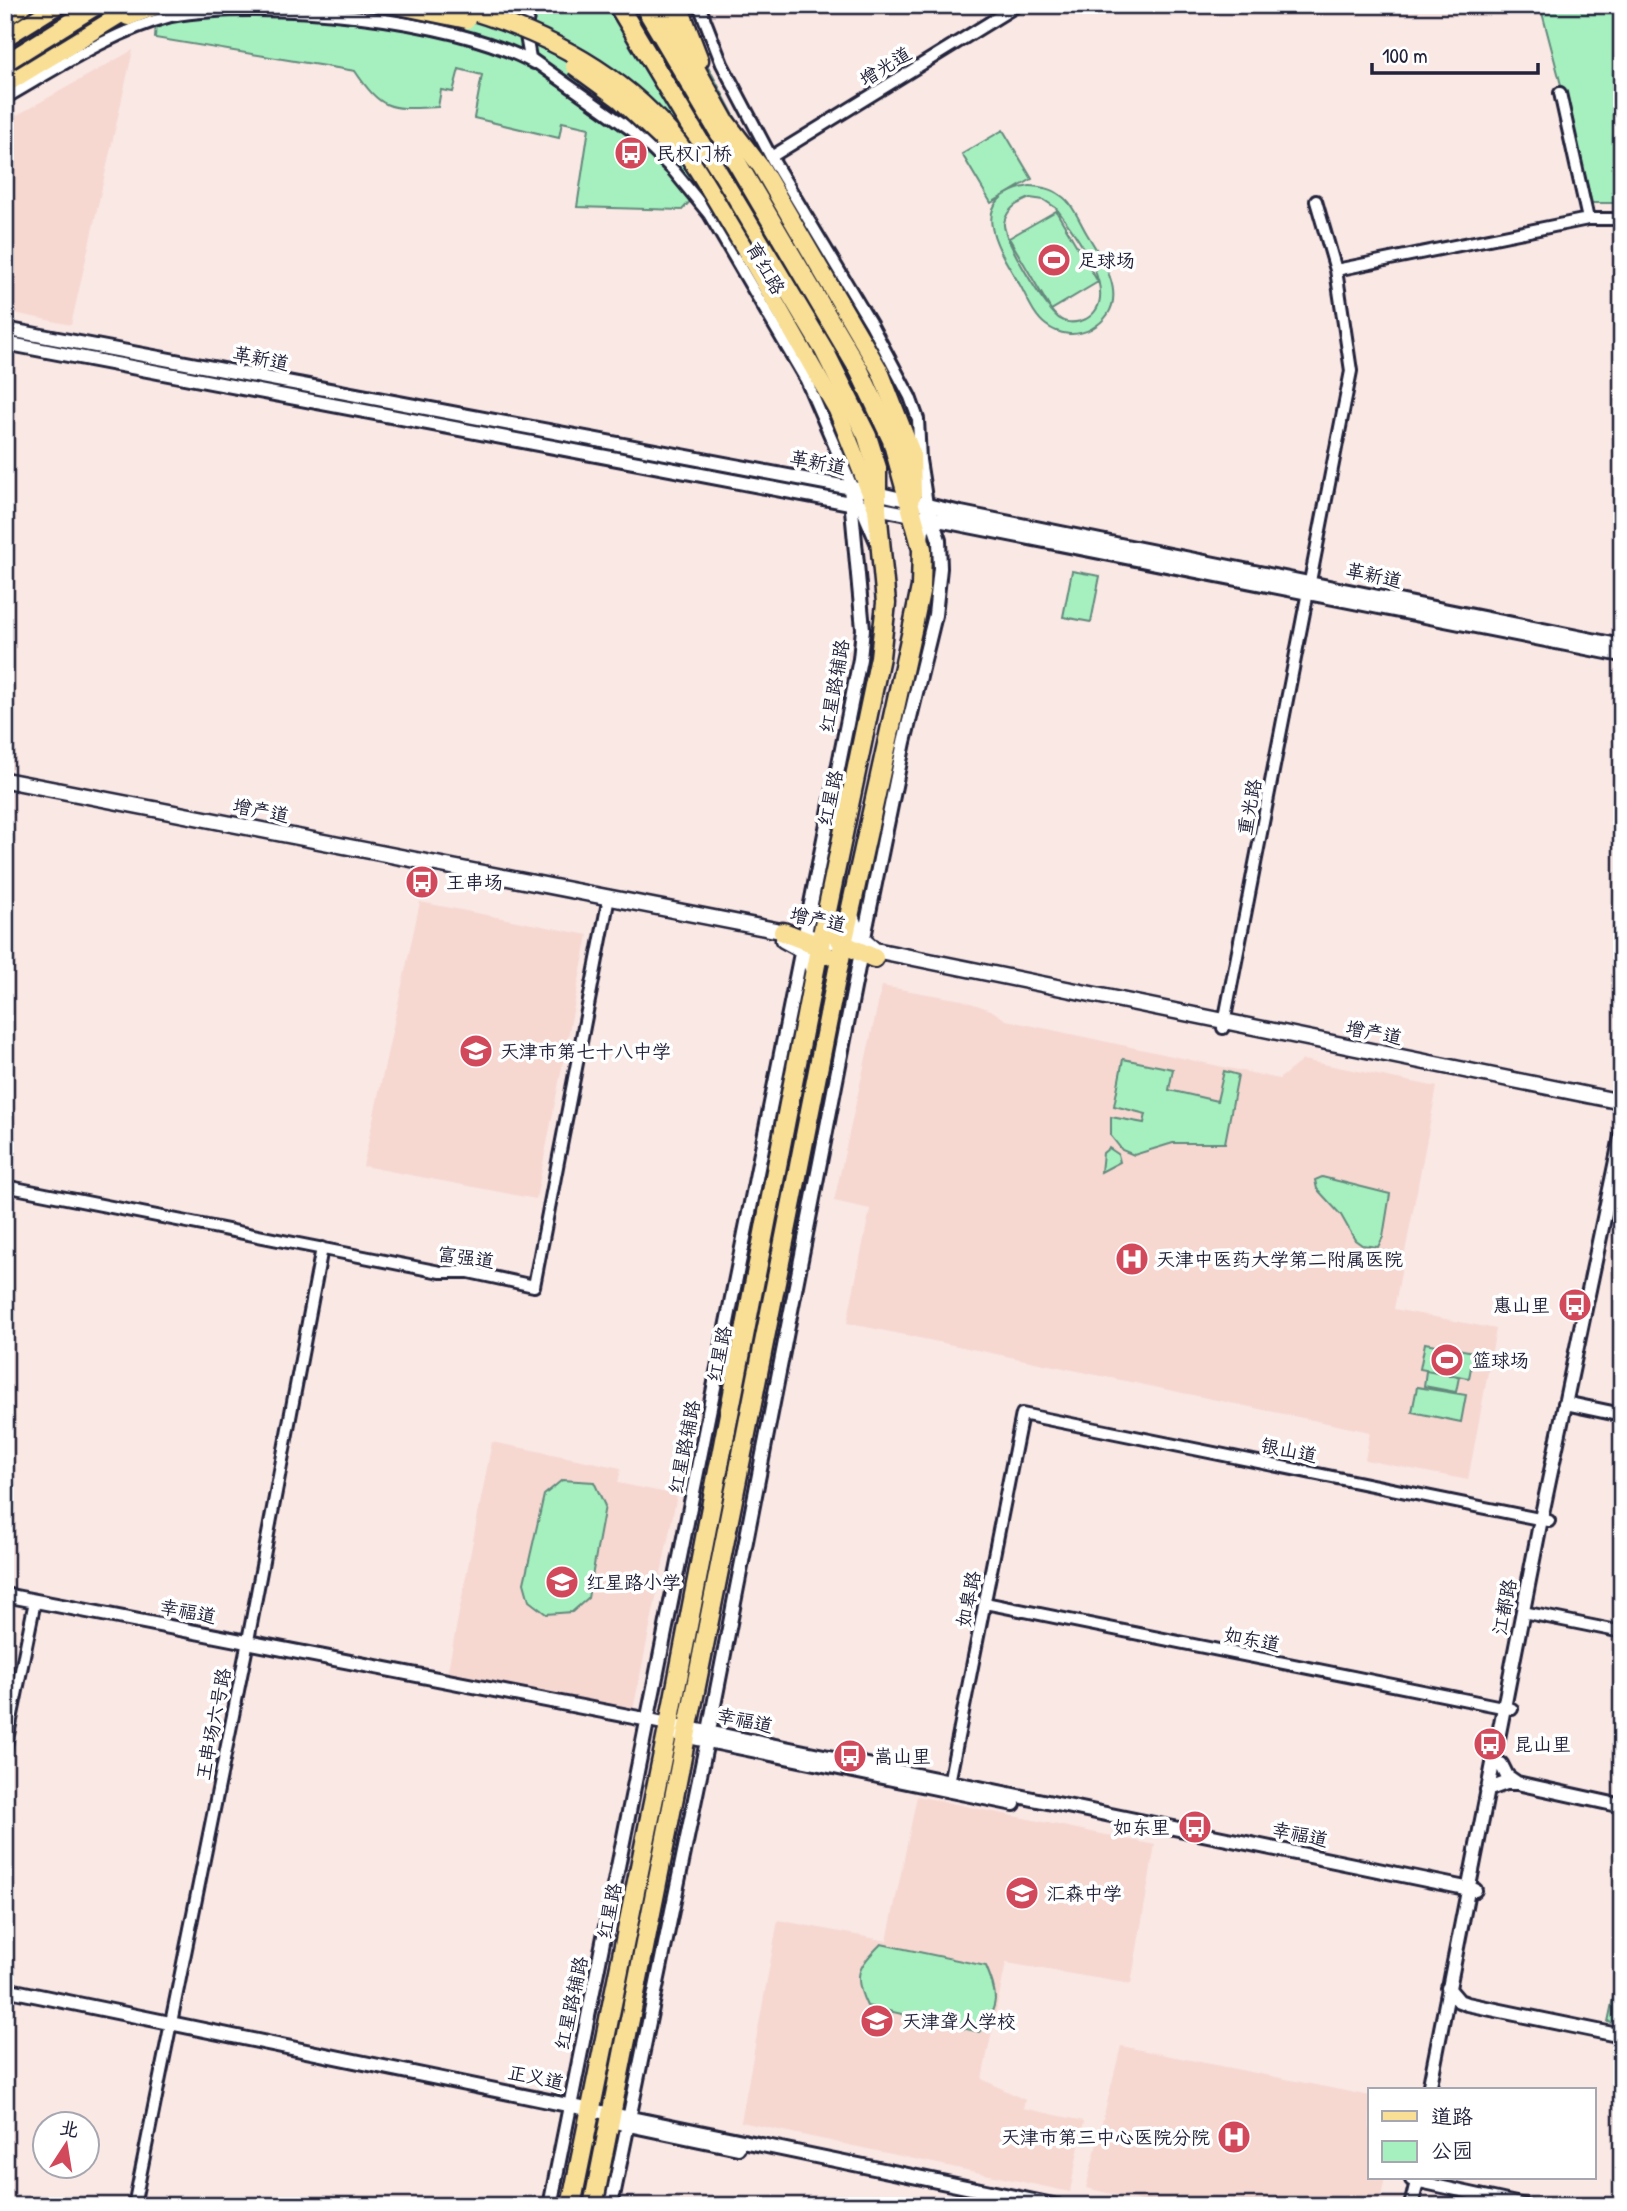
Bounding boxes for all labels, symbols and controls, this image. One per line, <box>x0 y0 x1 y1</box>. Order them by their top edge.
scale bar <box>1372 32 1538 76</box>
street label: 增光道 <box>854 40 916 92</box>
text: 100 m <box>1382 41 1428 70</box>
bus stop icon: 民权门桥 <box>612 134 650 172</box>
place label: 民权门桥 <box>656 140 732 166</box>
street label: 育红路 <box>740 237 792 299</box>
sports icon: 足球场 <box>1035 241 1073 279</box>
place label: 足球场 <box>1078 247 1135 273</box>
street label: 革新道 <box>231 340 291 376</box>
street label: 革新道 <box>788 444 848 480</box>
street label: 革新道 <box>1343 556 1405 594</box>
street label: 红星路辅路 <box>813 637 855 735</box>
street label: 红星路 <box>811 767 849 829</box>
street label: 重光路 <box>1231 777 1267 837</box>
street label: 增产道 <box>231 792 291 828</box>
bus stop icon: 王串场 <box>403 863 441 901</box>
place label: 王串场 <box>446 869 503 895</box>
street label: 增产道 <box>787 900 849 938</box>
street label: 增产道 <box>1344 1014 1404 1050</box>
school or university icon: 天津市第七十八中学 <box>457 1032 495 1070</box>
place label: 天津市第七十八中学 <box>500 1038 671 1064</box>
street label: 富强道 <box>436 1240 496 1274</box>
hospital icon: 天津中医药大学第二附属医院 <box>1113 1240 1151 1278</box>
place label: 天津中医药大学第二附属医院 <box>1156 1246 1403 1272</box>
bus stop icon: 惠山里 <box>1556 1286 1594 1324</box>
place label: 惠山里 <box>1493 1292 1550 1318</box>
street label: 红星路 <box>701 1324 737 1384</box>
sports icon: 篮球场 <box>1428 1341 1466 1379</box>
place label: 篮球场 <box>1472 1347 1529 1373</box>
street label: 红星路辅路 <box>662 1398 706 1496</box>
street label: 银山道 <box>1259 1432 1319 1468</box>
school or university icon: 红星路小学 <box>543 1563 581 1601</box>
place label: 红星路小学 <box>586 1569 681 1595</box>
street label: 如皋路 <box>950 1569 986 1629</box>
street label: 江都路 <box>1486 1577 1522 1637</box>
street label: 幸福道 <box>158 1593 218 1629</box>
street label: 如东道 <box>1222 1621 1282 1657</box>
street label: 王串场六号路 <box>189 1666 237 1782</box>
street label: 幸福道 <box>714 1701 776 1739</box>
bus stop icon: 昆山里 <box>1471 1725 1509 1763</box>
place label: 昆山里 <box>1514 1731 1571 1757</box>
bus stop icon: 嵩山里 <box>831 1737 869 1775</box>
place label: 嵩山里 <box>874 1743 931 1769</box>
bus stop icon: 如东里 <box>1176 1808 1214 1846</box>
place label: 如东里 <box>1113 1814 1170 1840</box>
street label: 幸福道 <box>1269 1815 1331 1853</box>
school or university icon: 汇森中学 <box>1003 1874 1041 1912</box>
place label: 汇森中学 <box>1046 1880 1122 1906</box>
street label: 红星路 <box>591 1881 627 1941</box>
street label: 红星路辅路 <box>548 1954 594 2052</box>
school or university icon: 天津聋人学校 <box>858 2002 896 2040</box>
place label: 天津聋人学校 <box>902 2008 1016 2034</box>
street label: 正义道 <box>505 2058 567 2096</box>
legend <box>1368 2088 1596 2180</box>
text: 道路 <box>1431 2102 1473 2131</box>
north arrow <box>32 2110 102 2180</box>
text: 北 <box>58 2114 82 2143</box>
hospital icon: 天津市第三中心医院分院 <box>1215 2118 1253 2156</box>
place label: 天津市第三中心医院分院 <box>1001 2124 1210 2150</box>
text: 公园 <box>1431 2136 1473 2165</box>

